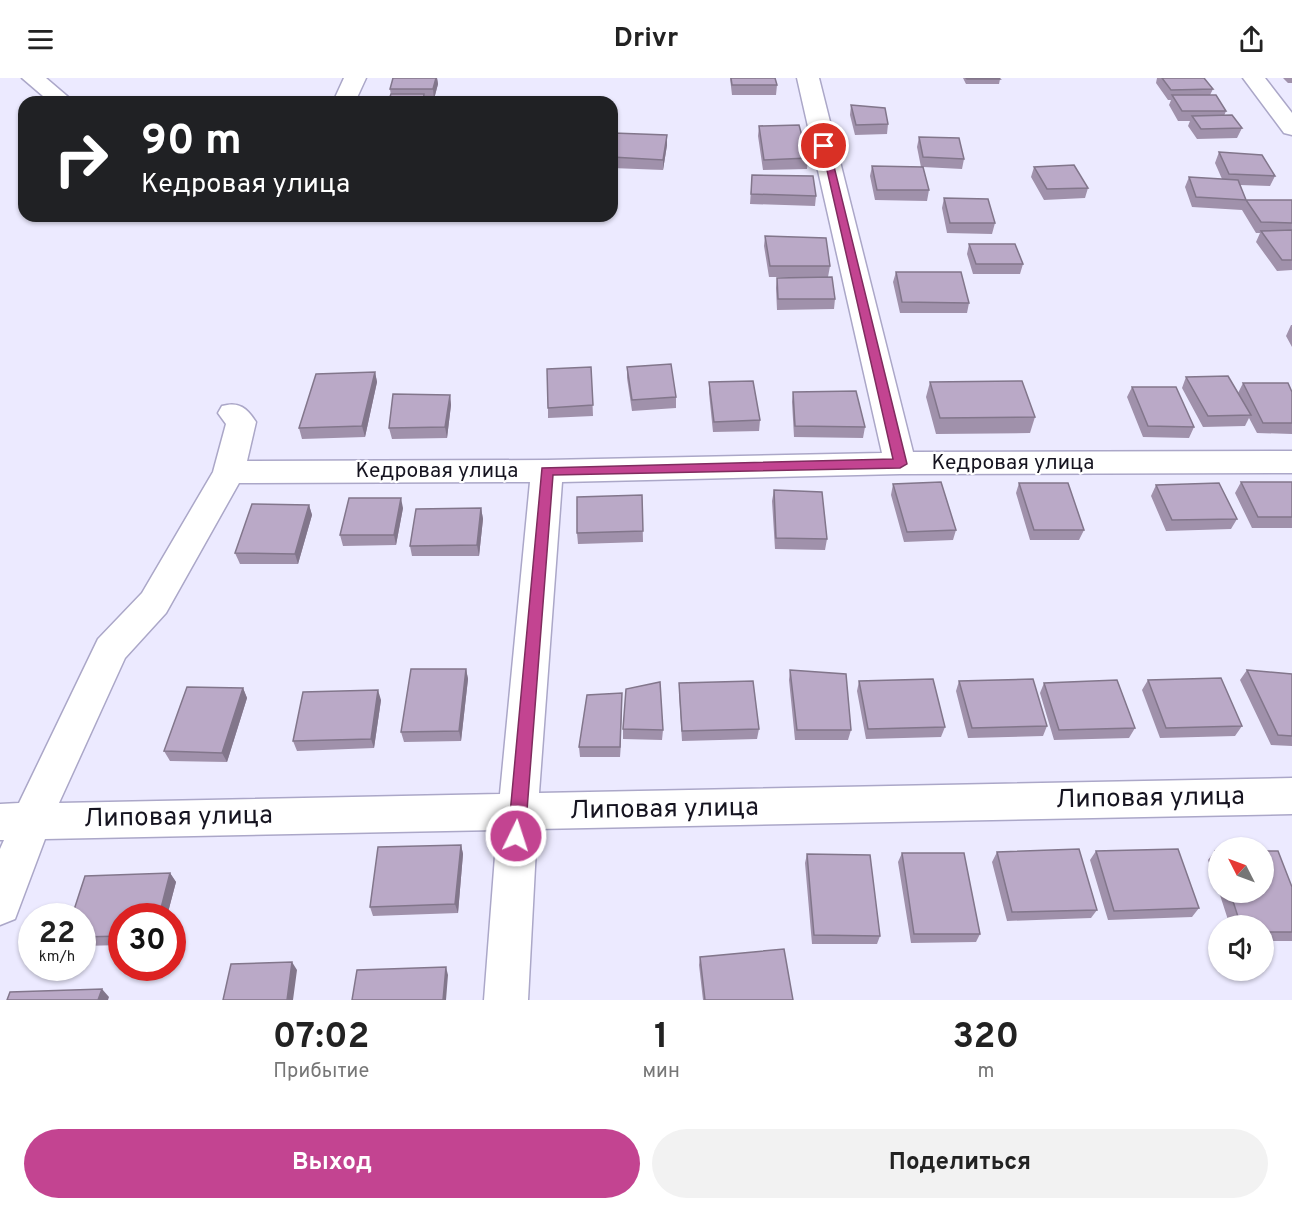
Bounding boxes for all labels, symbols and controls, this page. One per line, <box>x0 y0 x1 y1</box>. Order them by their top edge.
text: Drivr <box>614 22 678 56</box>
icon: menu <box>24 23 57 56</box>
icon: share <box>1235 23 1268 56</box>
text: 90 m <box>141 116 242 169</box>
icon: right <box>42 120 120 198</box>
pin <box>798 120 849 171</box>
icon: arrive <box>807 129 840 162</box>
text: Кедровая улица <box>141 168 350 202</box>
street label: Кедровая улица <box>932 450 1094 477</box>
street label: Кедровая улица <box>356 458 518 485</box>
street label: Липовая улица <box>1055 781 1245 817</box>
street label: Липовая улица <box>569 792 759 828</box>
street label: Липовая улица <box>83 800 273 836</box>
position arrow <box>484 804 548 868</box>
north arrow <box>1208 837 1274 903</box>
map controls <box>1208 837 1274 981</box>
speed limit sign: 30 <box>108 903 186 981</box>
button: sound <box>1208 915 1274 981</box>
text: 22 <box>39 916 75 953</box>
text: km/h <box>39 948 75 967</box>
text: 07:02 <box>273 1015 370 1061</box>
text: 1 <box>654 1015 668 1061</box>
text: 320 <box>953 1015 1019 1061</box>
text: Прибытие <box>273 1059 369 1085</box>
text: мин <box>642 1059 680 1085</box>
text: m <box>977 1059 994 1085</box>
button: Выход <box>24 1129 640 1198</box>
button: Поделиться <box>652 1129 1268 1198</box>

